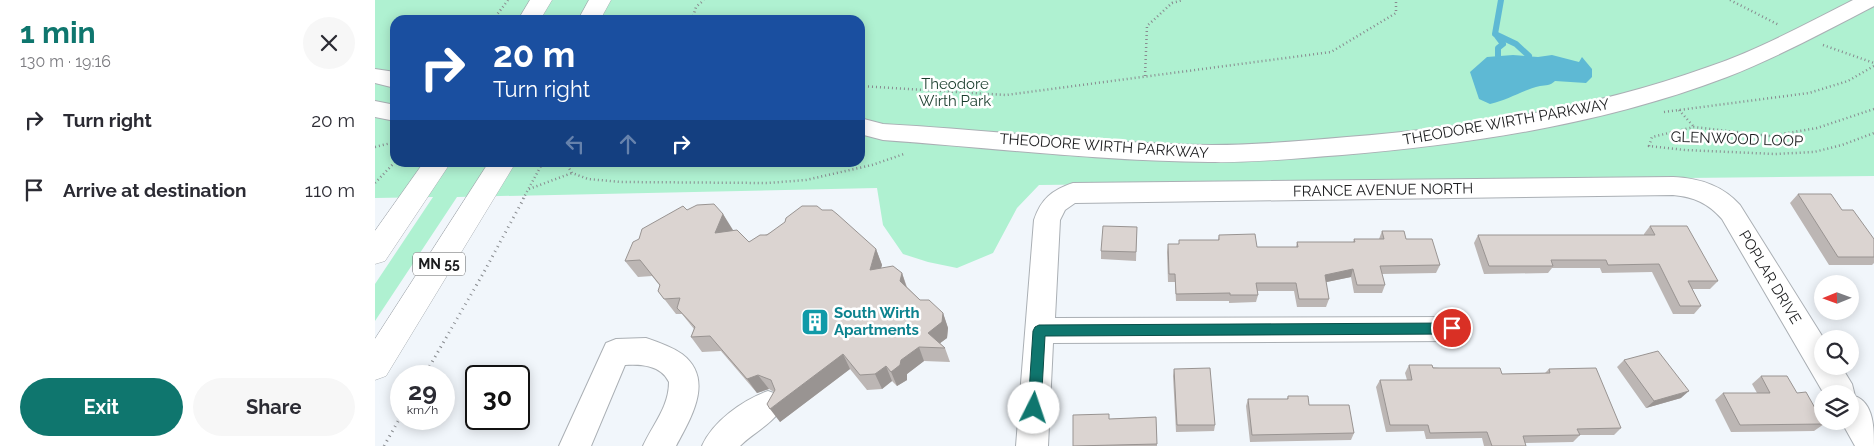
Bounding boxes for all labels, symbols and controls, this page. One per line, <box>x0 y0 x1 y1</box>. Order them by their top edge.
text: 1 min <box>20 15 96 50</box>
button: close <box>303 17 355 69</box>
text: 20 m <box>493 34 575 75</box>
icon: right <box>410 35 475 100</box>
text: 130 m · 19:16 <box>20 52 111 71</box>
park label: Theodore Wirth Park <box>919 75 991 110</box>
text: Turn right <box>493 76 590 102</box>
street label: THEODORE WIRTH PARKWAY <box>1401 95 1611 149</box>
icon: right <box>20 106 48 134</box>
text: Turn right <box>63 109 152 131</box>
text: 20 m <box>311 109 355 131</box>
street label: GLENWOOD LOOP <box>1670 128 1804 150</box>
icon: left <box>561 130 589 158</box>
icon: ahead <box>614 130 642 158</box>
icon: right <box>667 130 695 158</box>
street label: THEODORE WIRTH PARKWAY <box>999 130 1209 162</box>
icon: arrive <box>20 176 48 204</box>
text: Arrive at destination <box>63 179 247 201</box>
text: 110 m <box>305 179 355 201</box>
street label: FRANCE AVENUE NORTH <box>1293 179 1473 201</box>
street label: POPLAR DRIVE <box>1735 227 1805 327</box>
road number: MN 55 <box>413 252 465 276</box>
north arrow <box>1814 275 1859 320</box>
map controls <box>1814 275 1859 430</box>
place label: South Wirth Apartments <box>834 304 920 339</box>
building icon: South Wirth Apartments <box>800 307 830 337</box>
pin <box>1431 307 1473 349</box>
icon: arrive <box>1438 314 1466 342</box>
button: search <box>1814 330 1859 375</box>
speed limit sign: 30 <box>465 365 530 430</box>
text: 29 <box>408 376 437 406</box>
button: Exit <box>20 378 183 436</box>
button: Share <box>193 378 355 436</box>
position arrow <box>1007 381 1059 433</box>
button: layers <box>1814 385 1859 430</box>
text: km/h <box>407 403 438 417</box>

